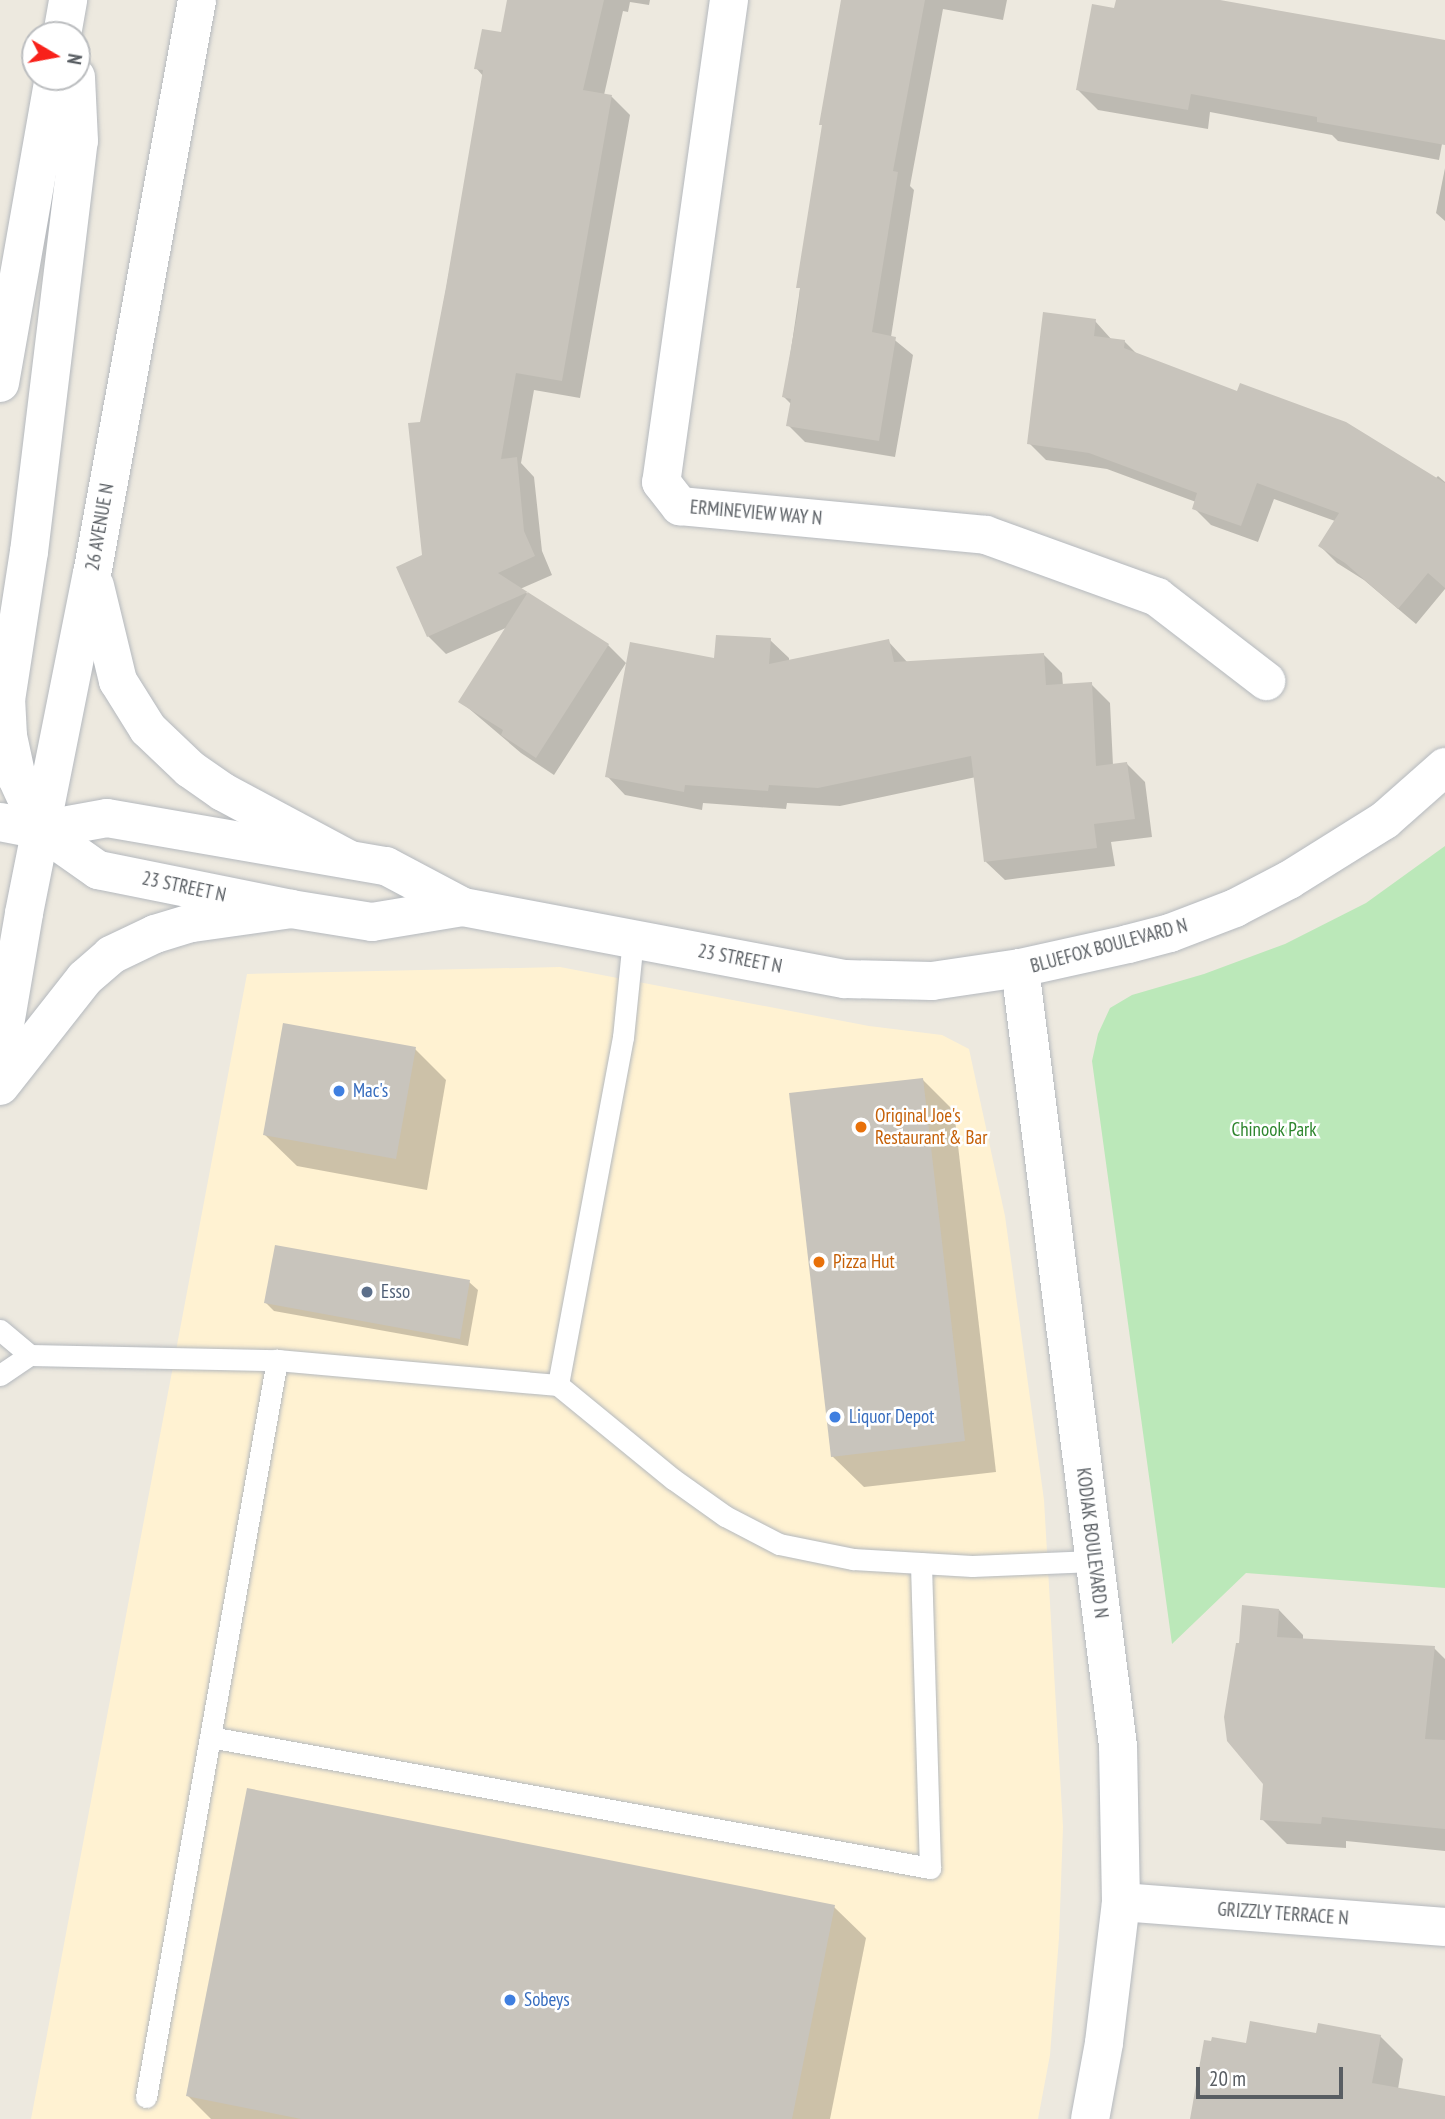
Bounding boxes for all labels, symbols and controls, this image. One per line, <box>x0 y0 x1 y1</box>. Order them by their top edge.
north arrow <box>21 21 91 91</box>
text: N <box>62 52 87 66</box>
street label: 26 AVENUE N <box>81 481 119 573</box>
street label: ERMINEVIEW WAY N <box>689 496 823 530</box>
street label: 23 STREET N <box>140 867 228 907</box>
street label: BLUEFOX BOULEVARD N <box>1028 914 1190 978</box>
street label: 23 STREET N <box>696 940 784 978</box>
place label: Mac's <box>353 1080 388 1102</box>
marker: Mac's <box>331 1083 347 1099</box>
place label: Original Joe's Restaurant & Bar <box>875 1105 987 1149</box>
marker: Original Joe's Restaurant & Bar <box>853 1119 869 1135</box>
park label: Chinook Park <box>1231 1119 1317 1141</box>
place label: Pizza Hut <box>833 1251 895 1273</box>
marker: Pizza Hut <box>811 1254 827 1270</box>
place label: Esso <box>381 1281 410 1303</box>
marker: Esso <box>359 1284 375 1300</box>
place label: Liquor Depot <box>849 1406 934 1428</box>
marker: Liquor Depot <box>827 1409 843 1425</box>
street label: KODIAK BOULEVARD N <box>1071 1466 1113 1620</box>
street label: GRIZZLY TERRACE N <box>1216 1898 1350 1930</box>
place label: Sobeys <box>524 1989 570 2011</box>
marker: Sobeys <box>502 1992 518 2008</box>
scale bar <box>1200 2052 1347 2096</box>
text: 20 m <box>1209 2065 1246 2092</box>

